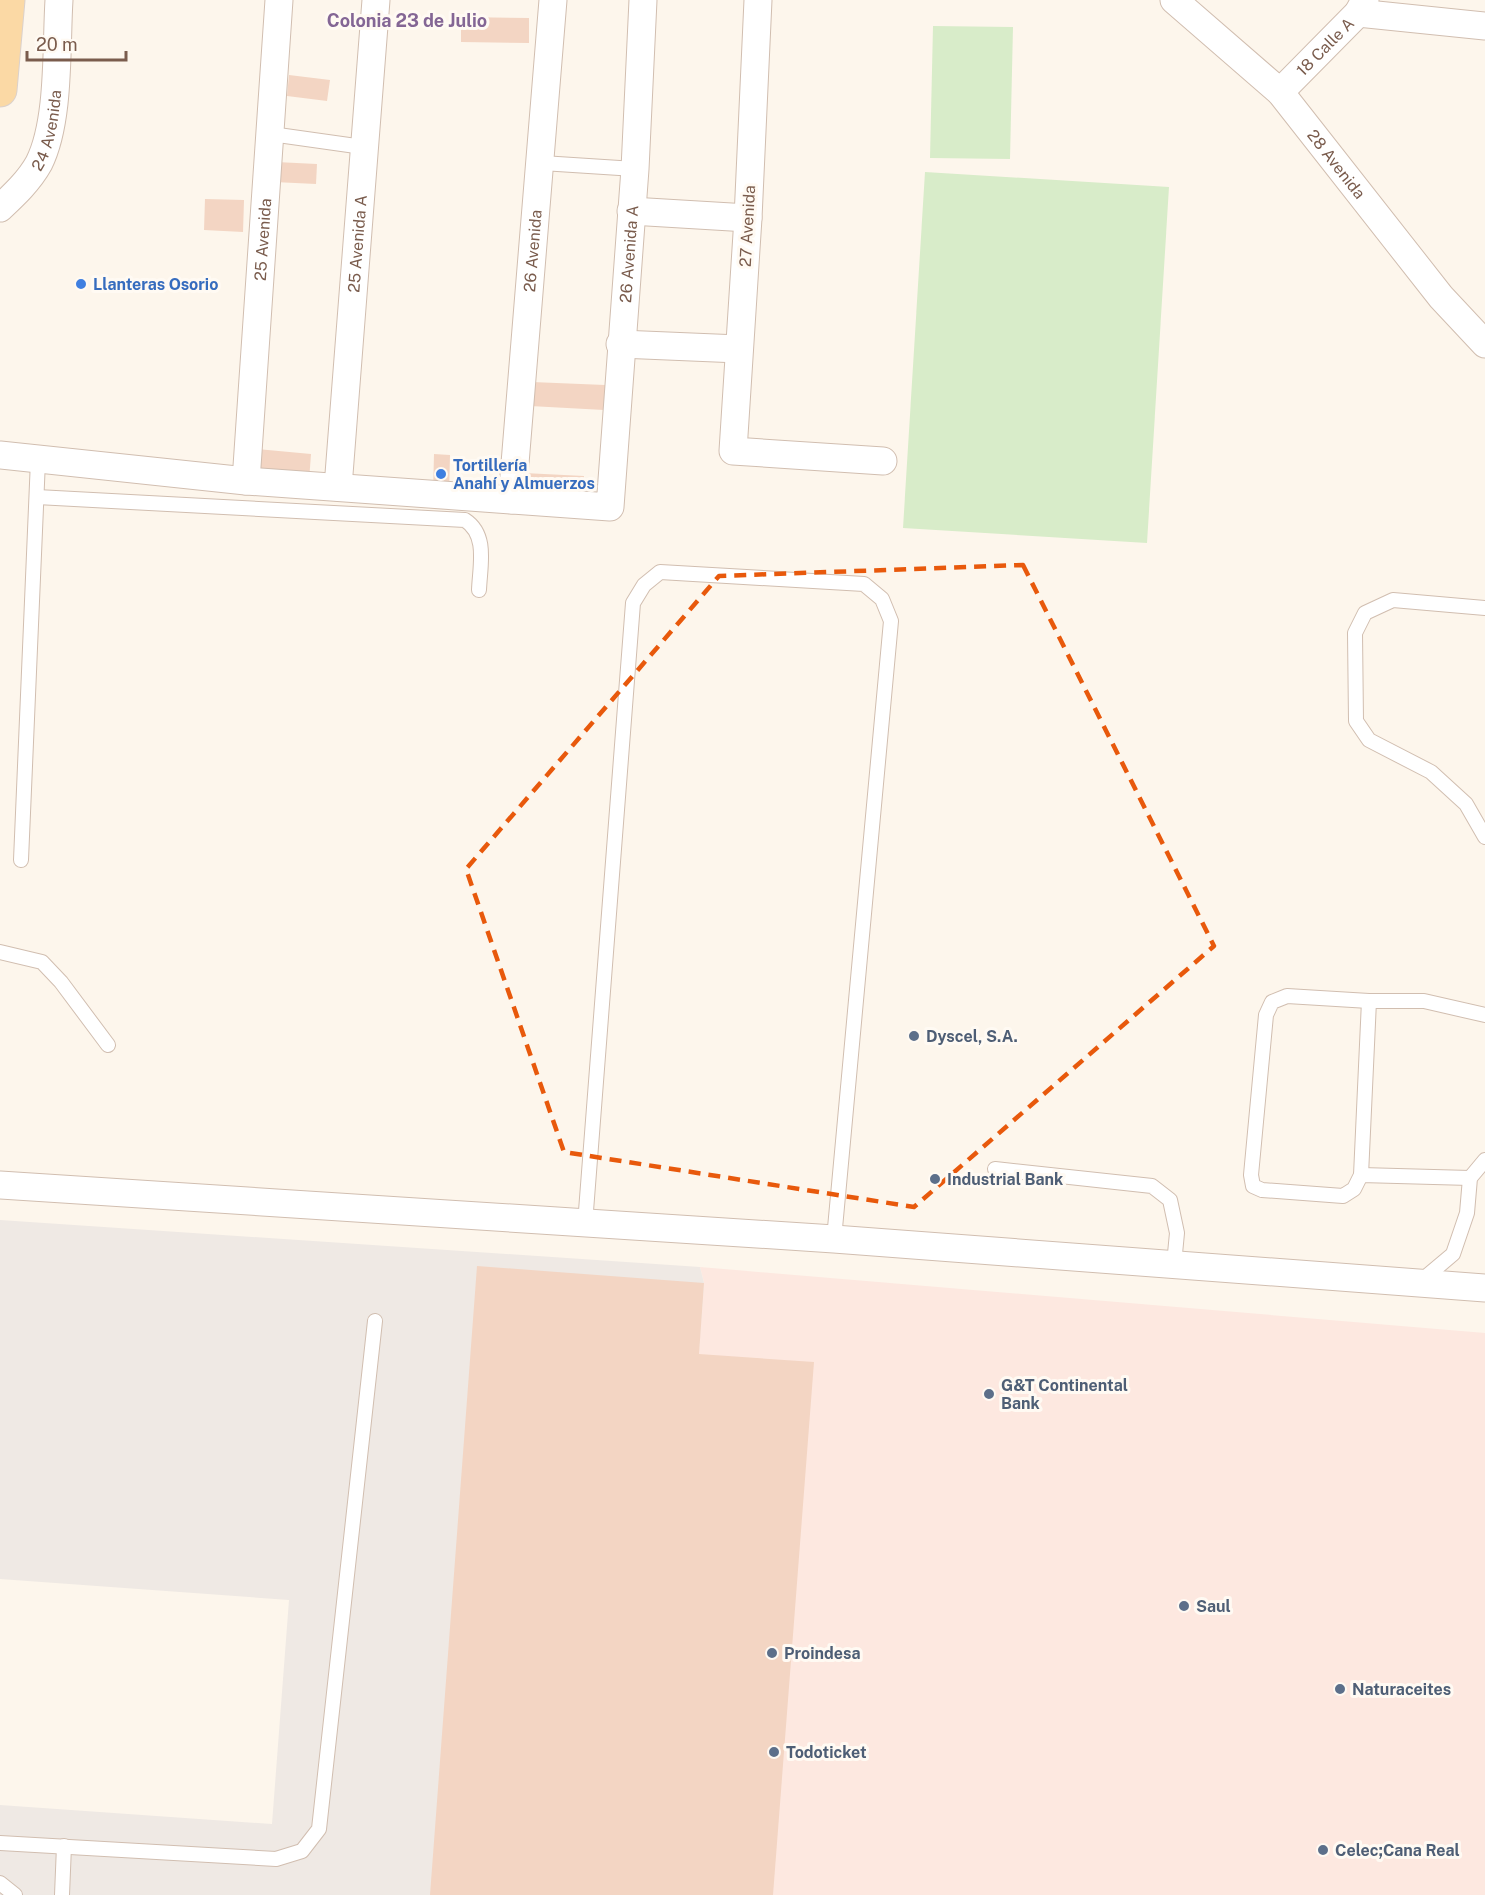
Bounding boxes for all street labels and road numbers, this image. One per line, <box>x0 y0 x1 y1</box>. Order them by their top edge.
street label: 18 Calle A <box>1293 14 1358 80</box>
street label: 24 Avenida <box>28 89 65 174</box>
street label: 28 Avenida <box>1303 126 1369 203</box>
street label: 27 Avenida <box>736 185 759 267</box>
street label: 25 Avenida A <box>344 194 371 293</box>
street label: 25 Avenida <box>251 198 275 282</box>
street label: 26 Avenida A <box>616 205 642 303</box>
street label: 26 Avenida <box>520 209 546 293</box>

